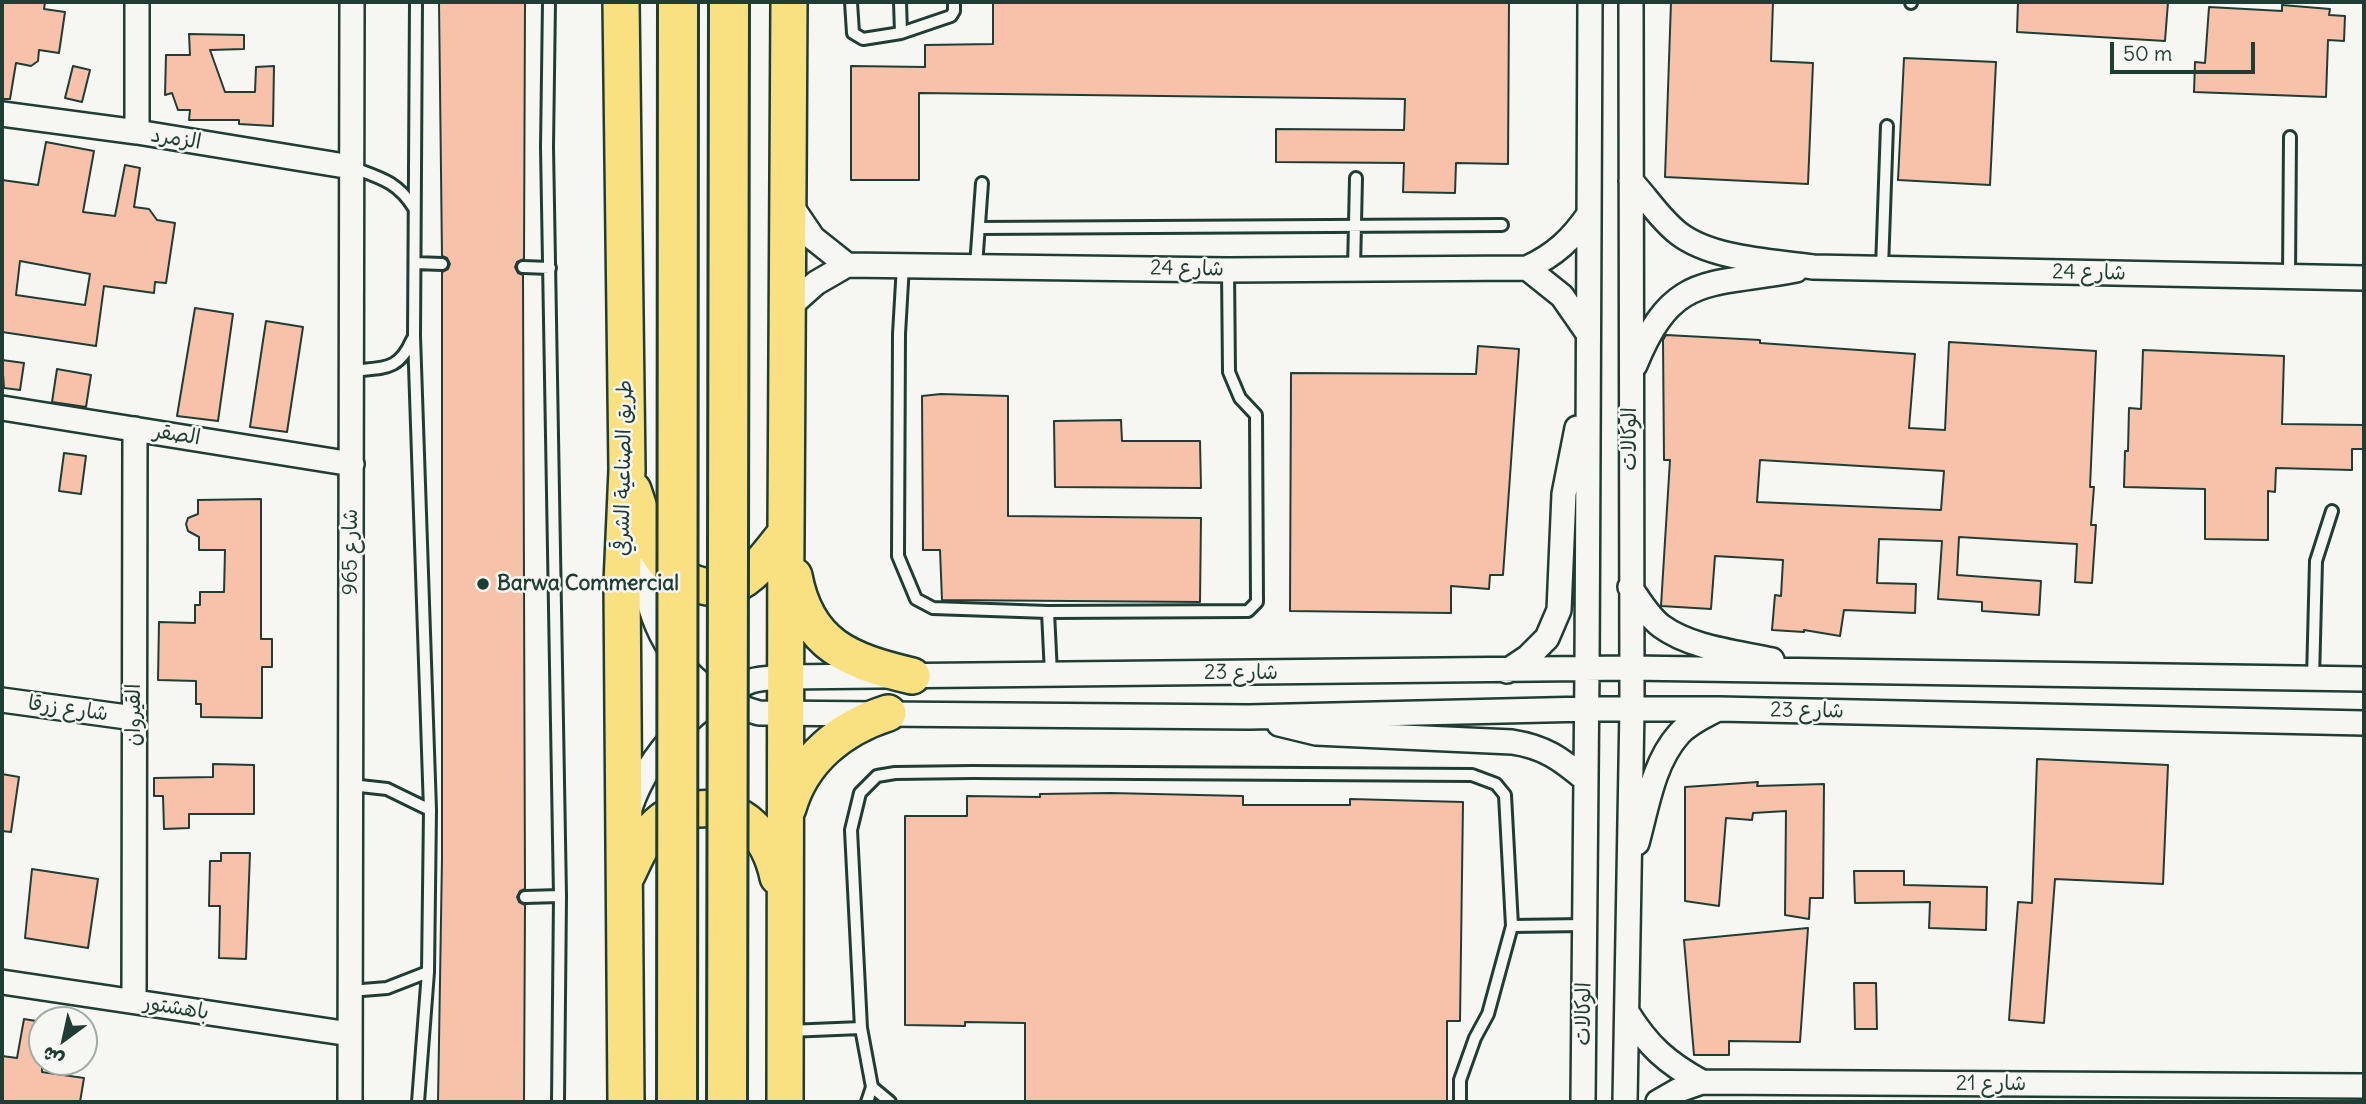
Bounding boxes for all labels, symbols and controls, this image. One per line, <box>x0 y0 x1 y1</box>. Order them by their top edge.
scale bar <box>2114 28 2259 72</box>
text: 50 m <box>2123 40 2172 67</box>
street label: الزمرد <box>149 123 203 155</box>
street label: شارع 24 <box>1150 256 1224 282</box>
street label: شارع 24 <box>2052 260 2126 286</box>
street label: طريق الصناعية الشرقي <box>610 380 638 556</box>
street label: الوكالات <box>1617 407 1643 471</box>
street label: الصقر <box>152 419 202 451</box>
street label: شارع 965 <box>338 509 364 595</box>
place label: Barwa Commercial <box>497 571 679 597</box>
marker: Barwa Commercial <box>475 576 491 592</box>
street label: شارع 23 <box>1204 660 1278 686</box>
street label: القيروان <box>121 684 147 746</box>
street label: شارع زرقا <box>26 691 110 727</box>
street label: شارع 23 <box>1770 698 1844 724</box>
street label: الوكالات <box>1571 982 1597 1046</box>
street label: باهشتور <box>141 990 211 1026</box>
north arrow <box>28 1006 98 1076</box>
text: ش <box>37 1041 68 1073</box>
street label: شارع 21 <box>1956 1071 2026 1097</box>

